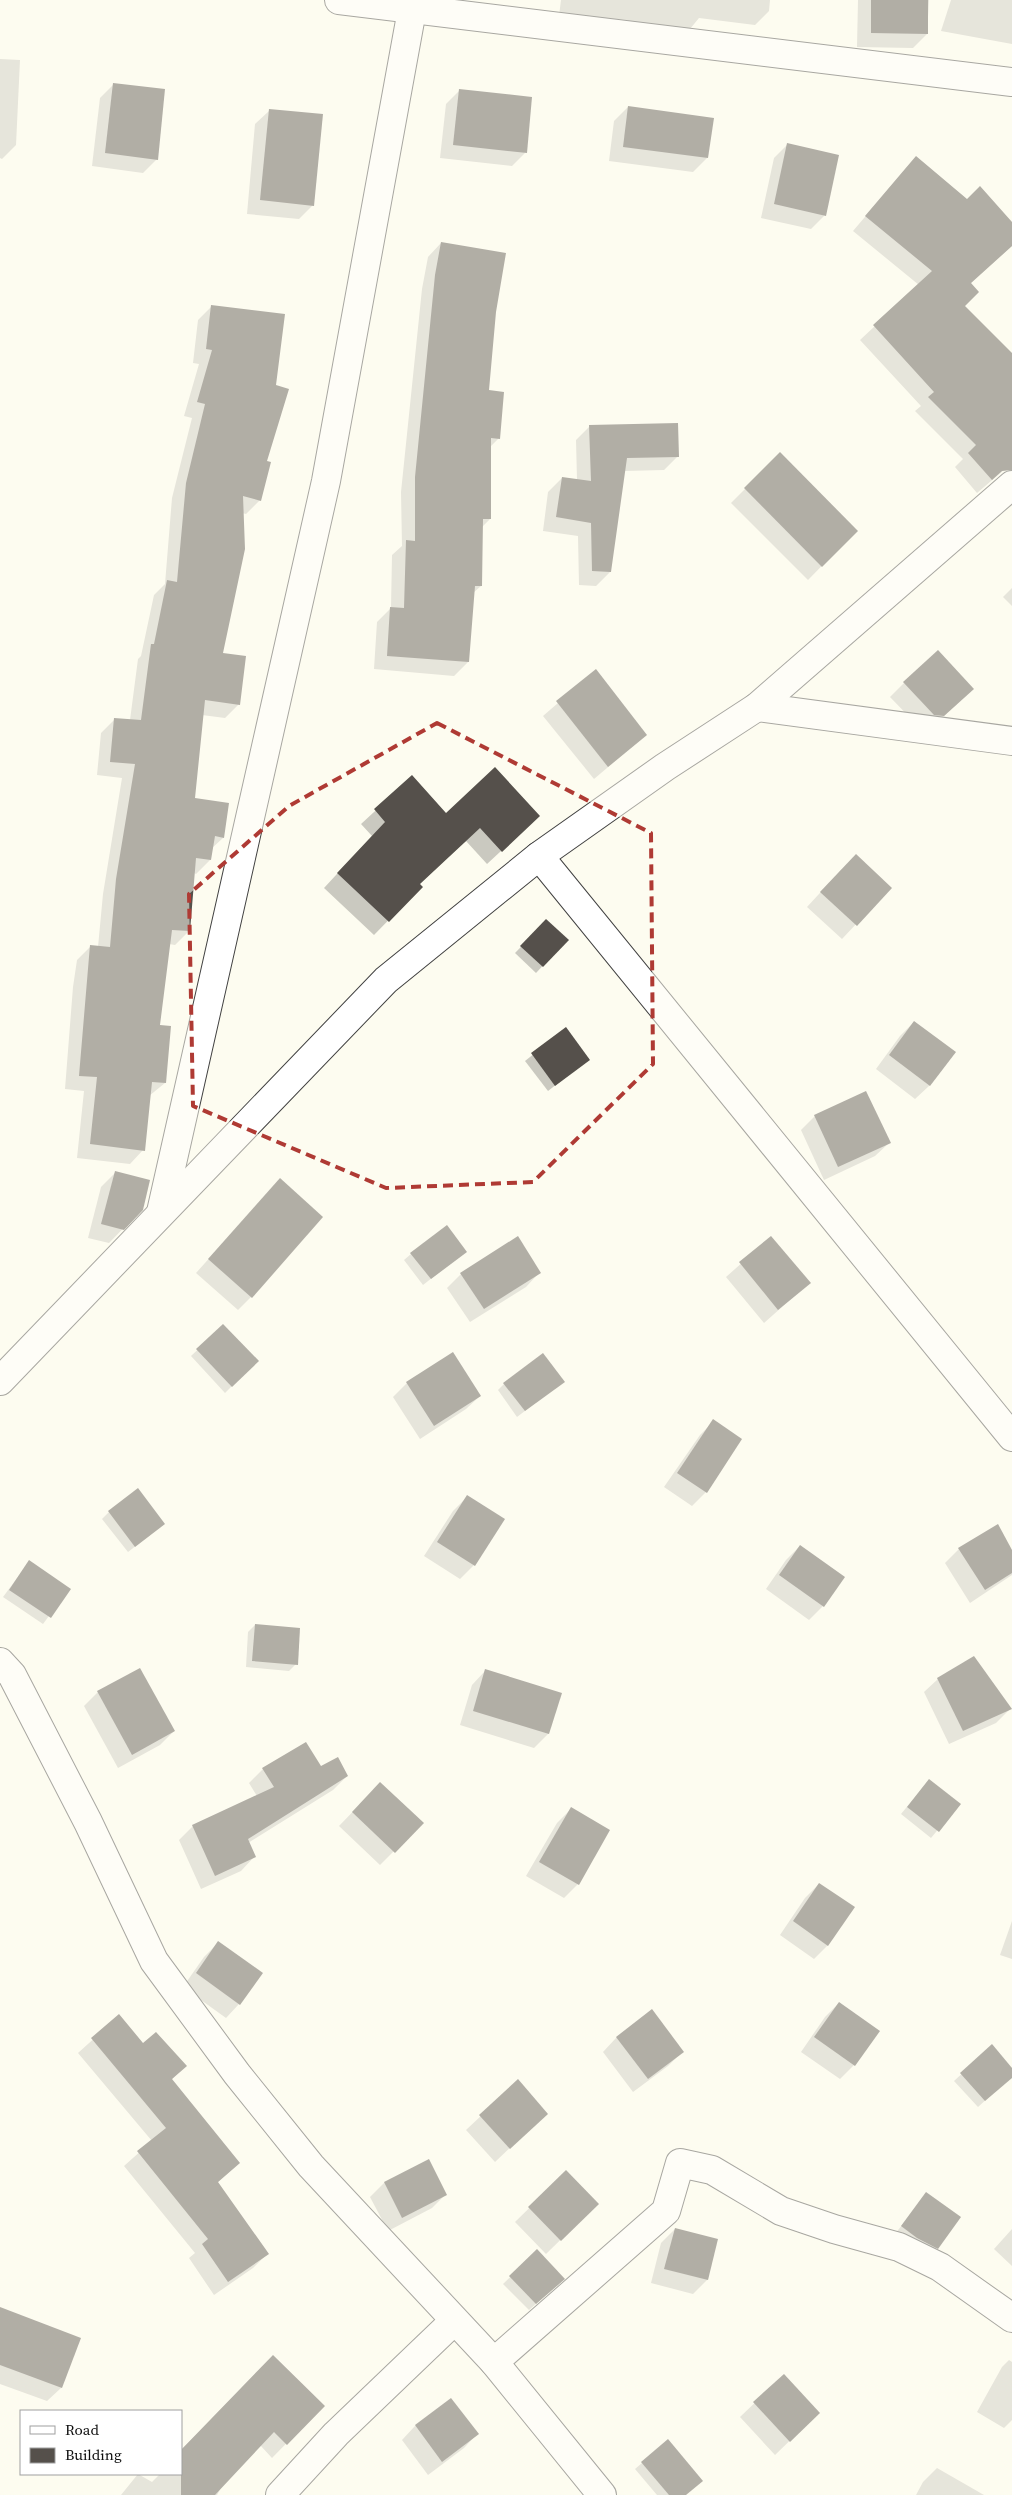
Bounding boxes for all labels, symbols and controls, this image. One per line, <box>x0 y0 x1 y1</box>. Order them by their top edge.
legend <box>20 2410 182 2475</box>
text: Road <box>65 2419 99 2440</box>
text: Building <box>65 2444 122 2465</box>

